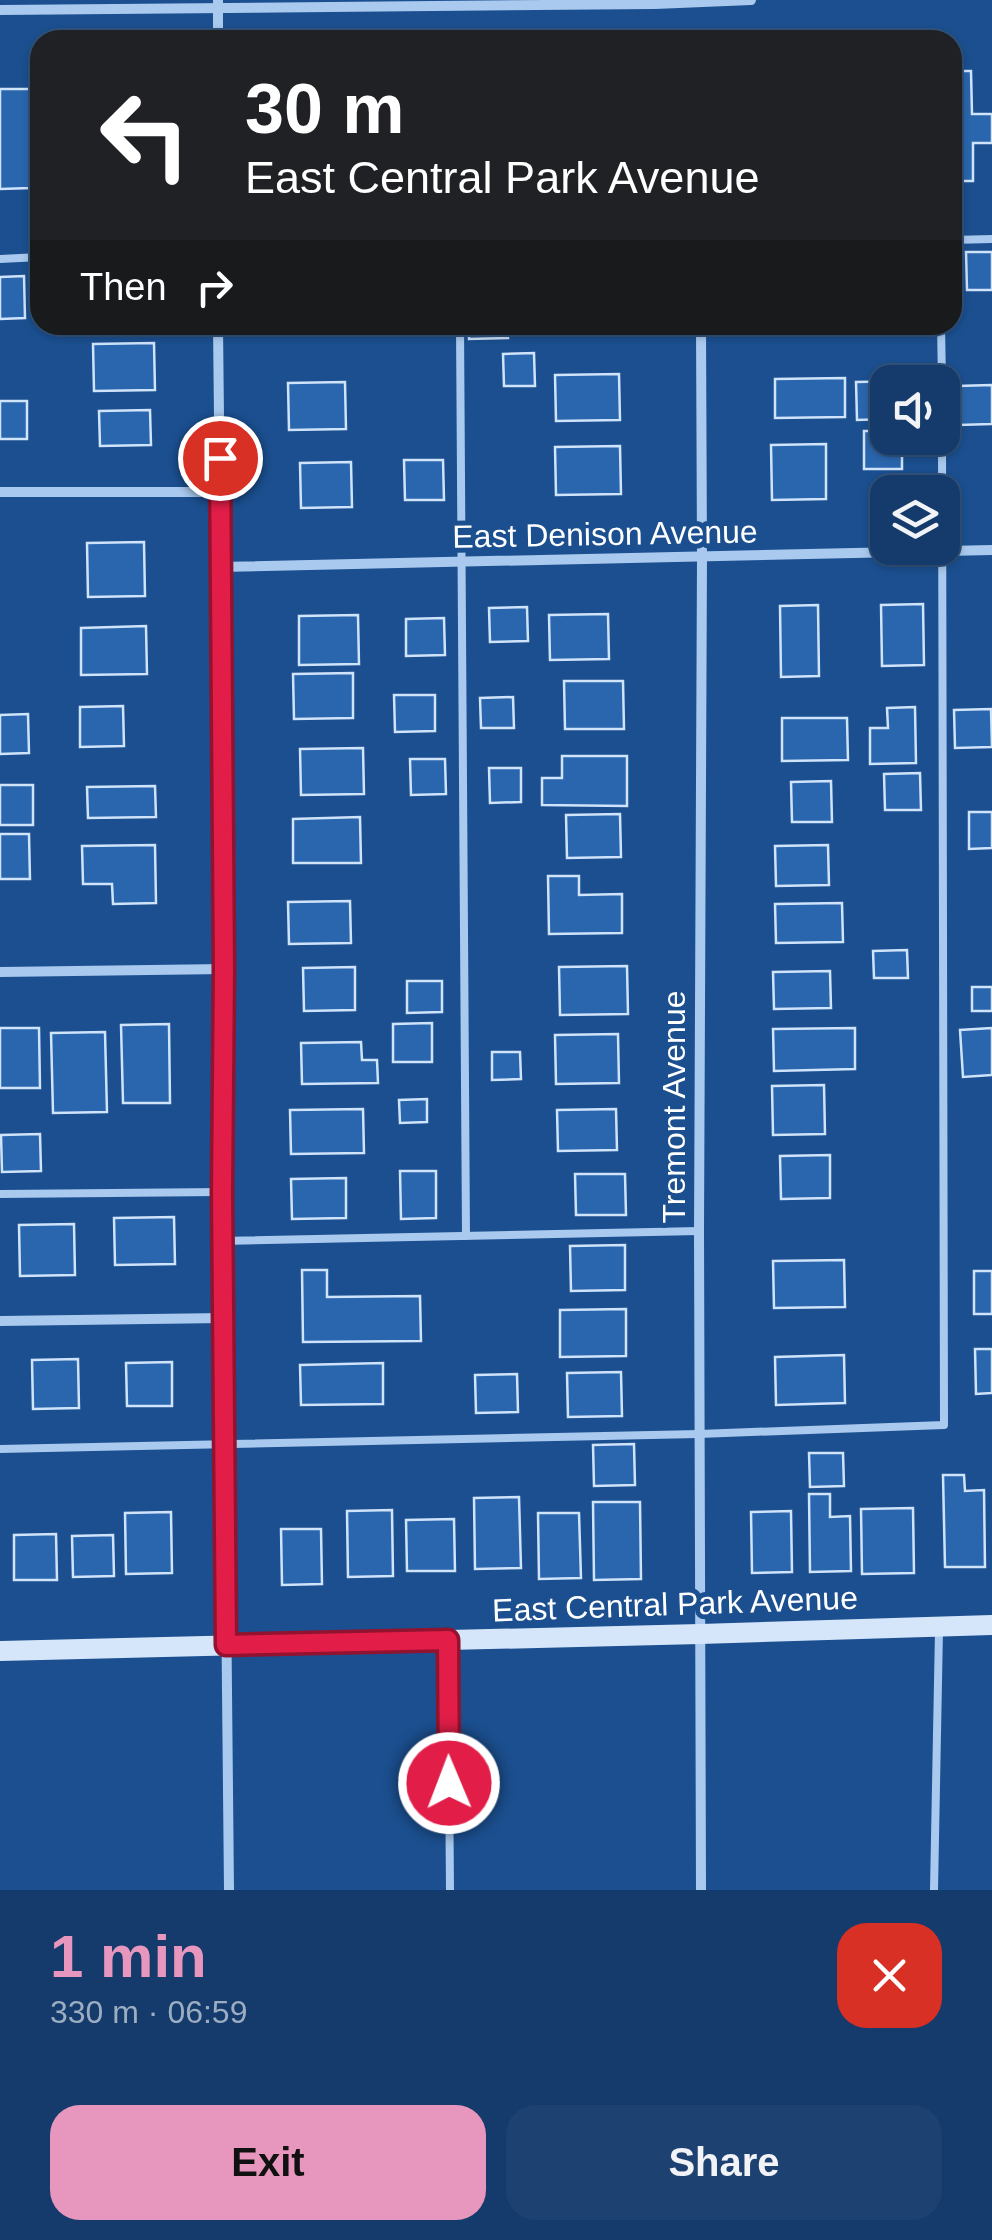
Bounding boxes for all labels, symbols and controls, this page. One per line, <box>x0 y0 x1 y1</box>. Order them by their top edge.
icon: left <box>80 70 210 200</box>
text: 30 m <box>245 70 405 148</box>
text: East Central Park Avenue <box>245 152 759 203</box>
icon: right <box>187 260 242 315</box>
text: Then <box>80 266 167 308</box>
map controls <box>870 365 960 565</box>
button: sound <box>870 365 960 455</box>
pin <box>178 416 263 501</box>
icon: arrive <box>193 431 248 486</box>
button: layers <box>870 475 960 565</box>
street label: East Denison Avenue <box>452 513 758 555</box>
street label: Tremont Avenue <box>656 990 692 1224</box>
street label: East Central Park Avenue <box>492 1580 858 1628</box>
position arrow <box>397 1731 501 1835</box>
text: 1 min <box>50 1923 207 1990</box>
button: close <box>837 1923 942 2028</box>
text: 330 m · 06:59 <box>50 1994 247 2030</box>
button: Exit <box>50 2105 486 2220</box>
button: Share <box>506 2105 942 2220</box>

